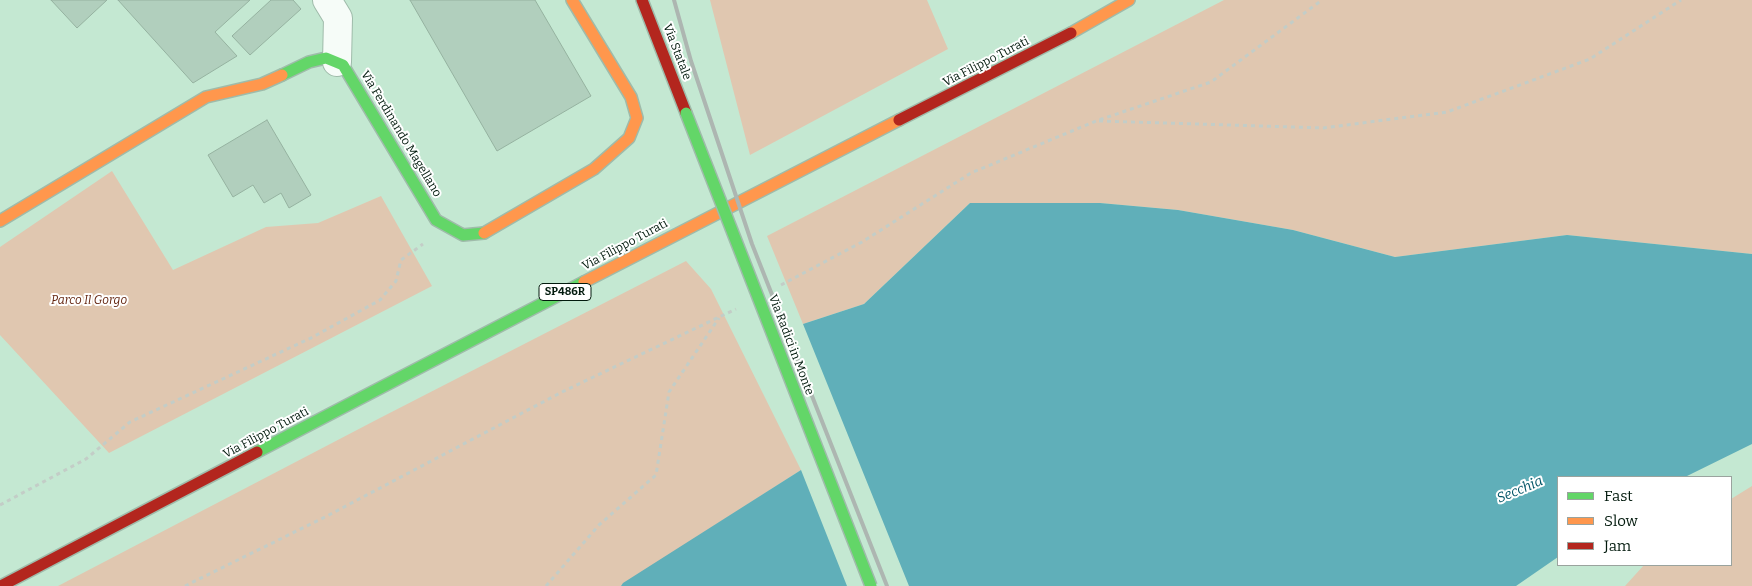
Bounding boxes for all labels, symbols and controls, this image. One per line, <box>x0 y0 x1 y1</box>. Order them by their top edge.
street label: Via Statale <box>660 22 694 82</box>
street label: Via Filippo Turati <box>941 34 1031 90</box>
street label: Via Ferdinando Magellano <box>358 68 444 200</box>
street label: Via Filippo Turati <box>580 216 670 274</box>
road number: SP486R <box>539 284 591 300</box>
street label: Via Radici in Monte <box>765 293 817 397</box>
park label: Parco Il Gorgo <box>51 294 127 308</box>
street label: Via Filippo Turati <box>221 404 311 462</box>
water label: Secchia <box>1494 473 1546 507</box>
legend <box>1557 476 1732 566</box>
text: Fast <box>1604 487 1633 505</box>
text: Slow <box>1604 512 1638 530</box>
text: Jam <box>1604 537 1631 555</box>

